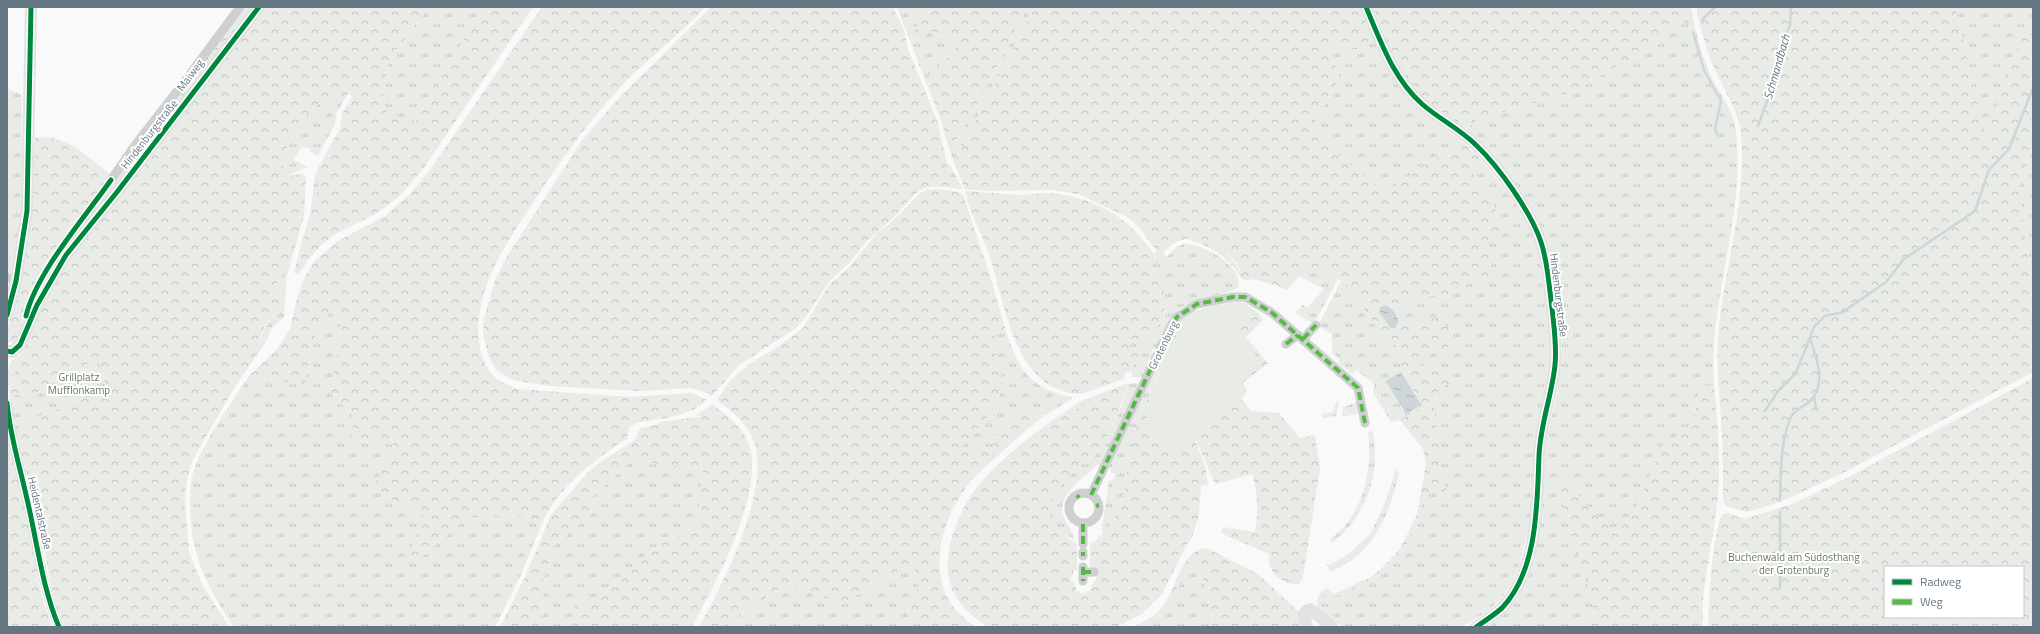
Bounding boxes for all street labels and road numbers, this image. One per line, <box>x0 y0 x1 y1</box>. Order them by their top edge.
street label: Maiweg <box>173 55 208 94</box>
street label: Hindenburgstraße <box>117 96 181 172</box>
street label: Hindenburgstraße <box>1546 252 1572 338</box>
street label: Grotenburg <box>1144 318 1182 372</box>
street label: Heidentalstraße <box>24 475 56 552</box>

